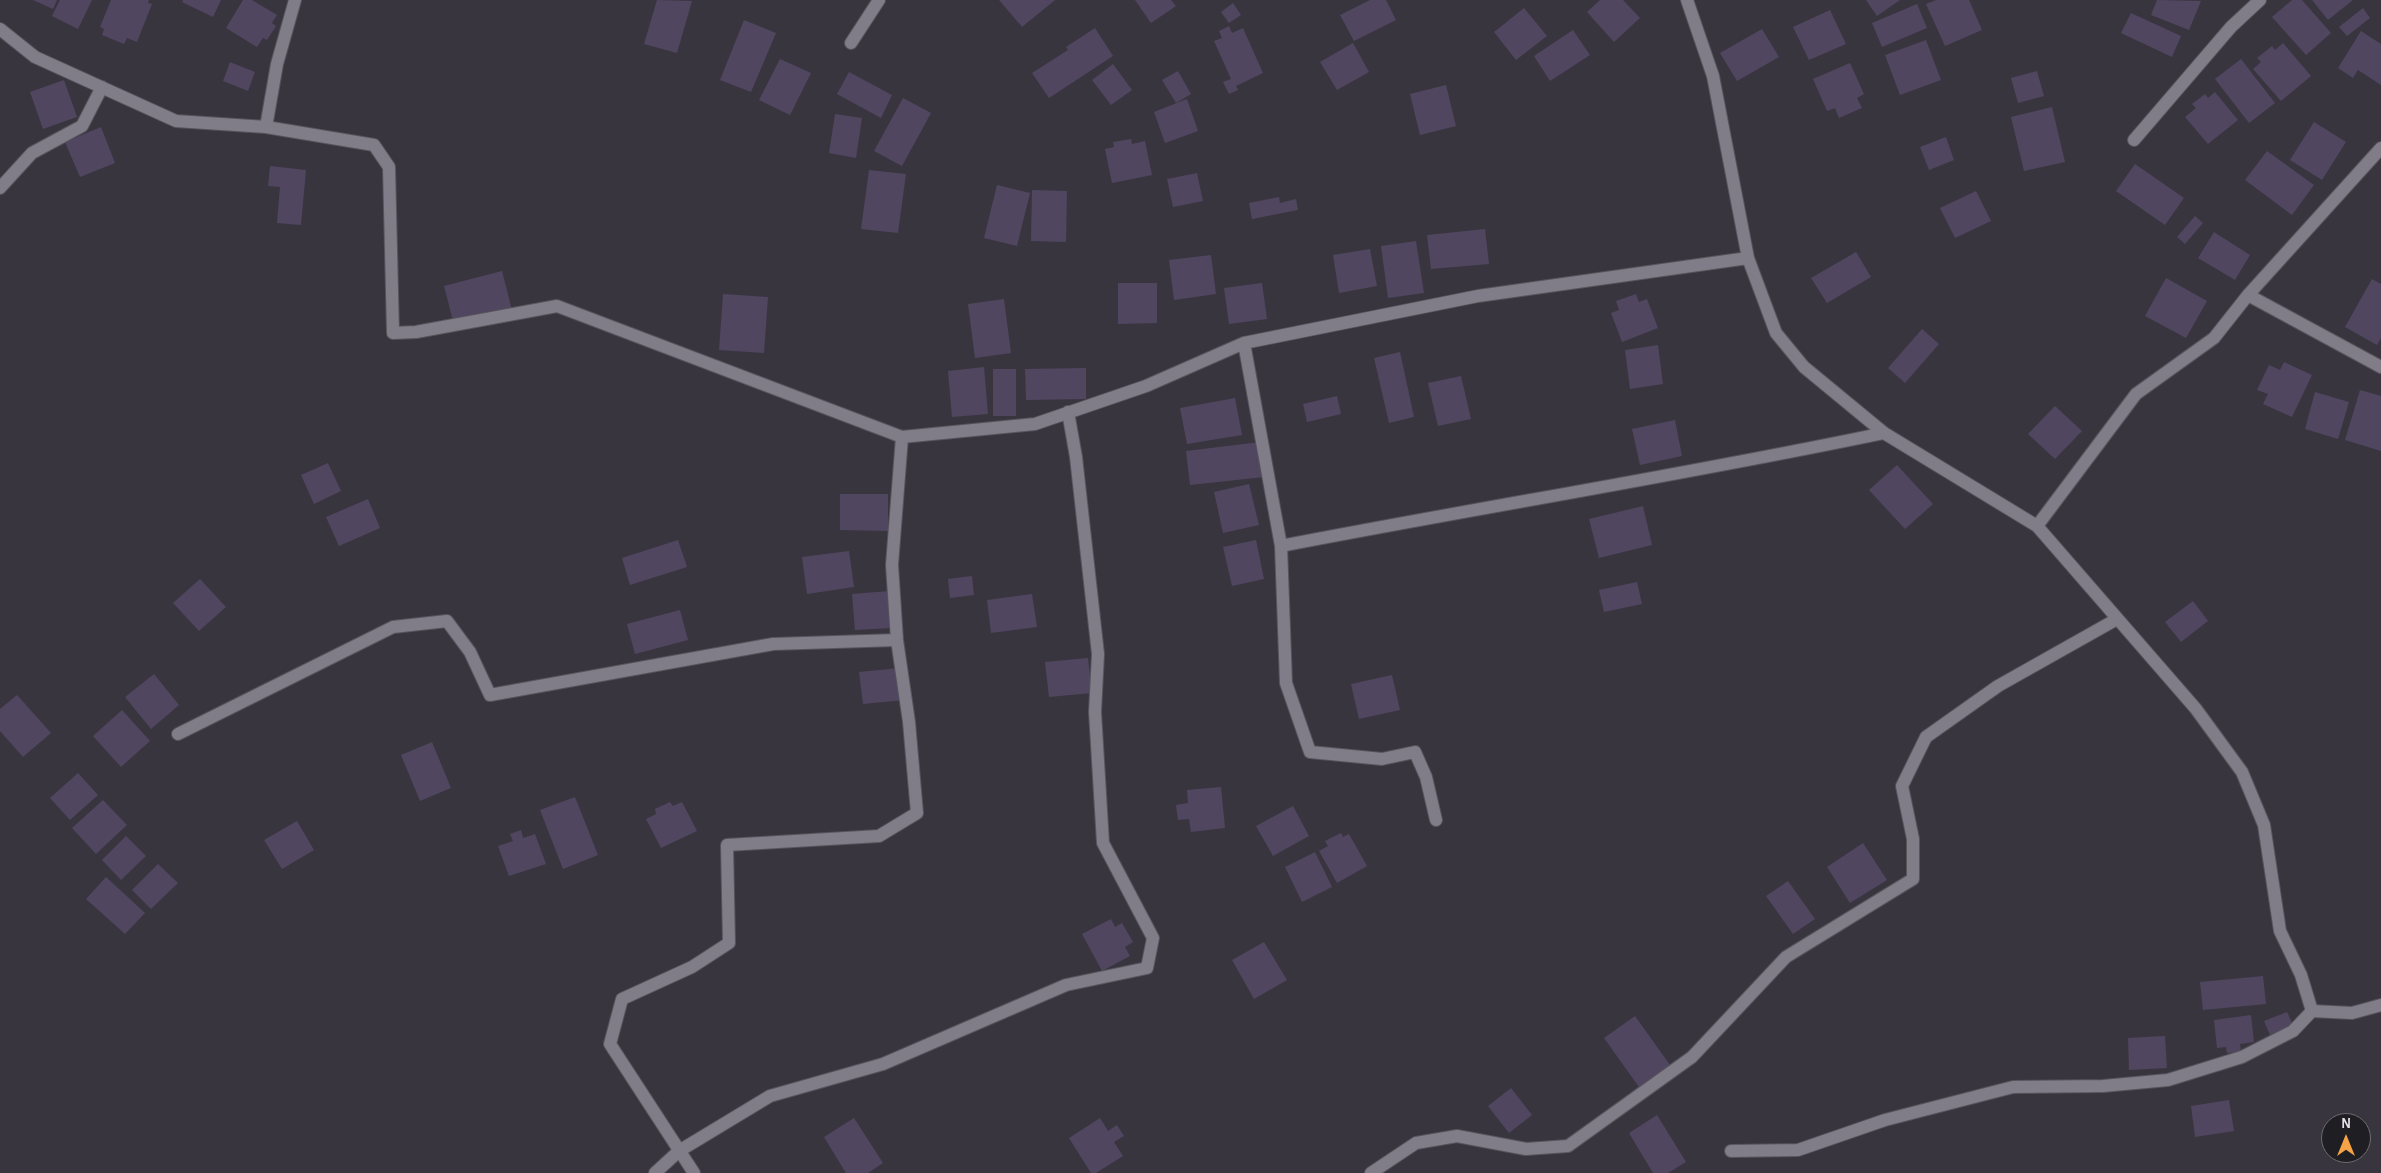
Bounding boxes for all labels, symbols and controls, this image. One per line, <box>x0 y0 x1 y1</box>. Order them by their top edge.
north arrow <box>2321 1113 2371 1163</box>
text: N <box>2341 1117 2351 1131</box>

